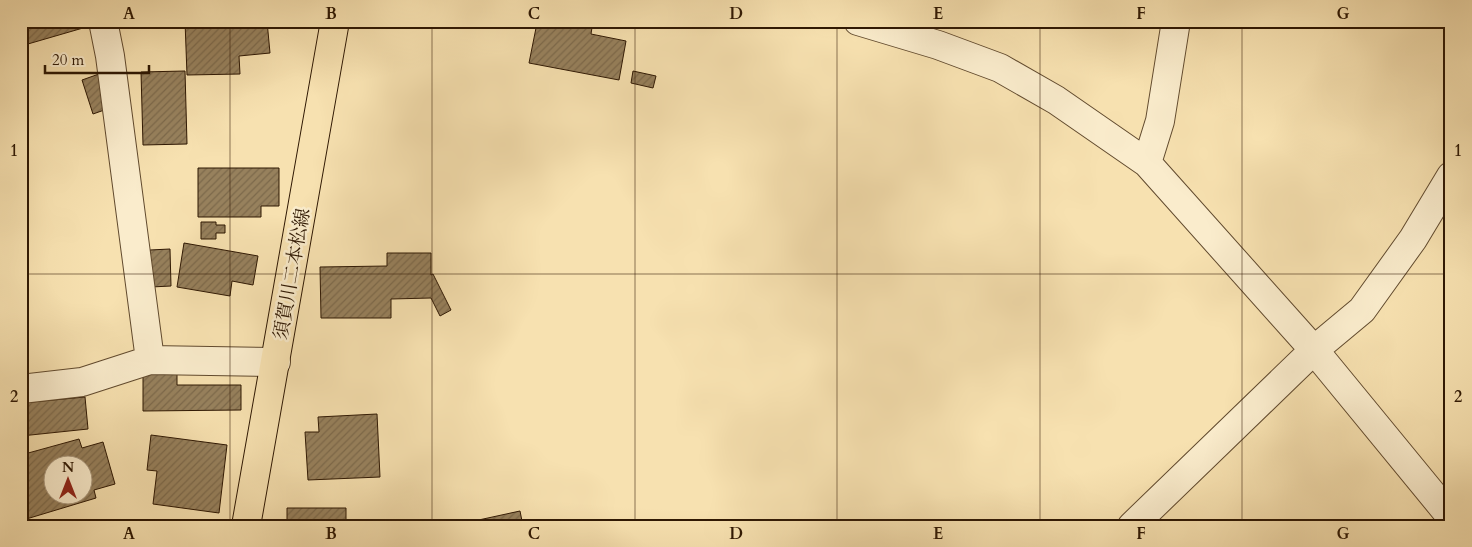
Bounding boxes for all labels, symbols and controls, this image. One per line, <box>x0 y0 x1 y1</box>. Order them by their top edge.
text: A <box>123 3 135 25</box>
text: B <box>325 3 337 25</box>
text: C <box>528 3 540 25</box>
text: D <box>729 3 743 25</box>
text: E <box>933 3 943 25</box>
text: F <box>1136 3 1146 25</box>
text: G <box>1336 3 1350 25</box>
scale bar <box>45 42 149 74</box>
text: 20 m <box>52 50 84 70</box>
text: 1 <box>10 140 18 162</box>
text: 1 <box>1454 140 1462 162</box>
street label: 須賀川二本松線 <box>268 206 316 342</box>
text: 2 <box>10 386 18 408</box>
text: 2 <box>1454 386 1462 408</box>
north arrow <box>42 454 92 504</box>
text: N <box>62 458 74 477</box>
text: A <box>123 523 135 545</box>
text: B <box>325 523 337 545</box>
text: C <box>528 523 540 545</box>
text: D <box>729 523 743 545</box>
text: E <box>933 523 943 545</box>
text: F <box>1136 523 1146 545</box>
text: G <box>1336 523 1350 545</box>

